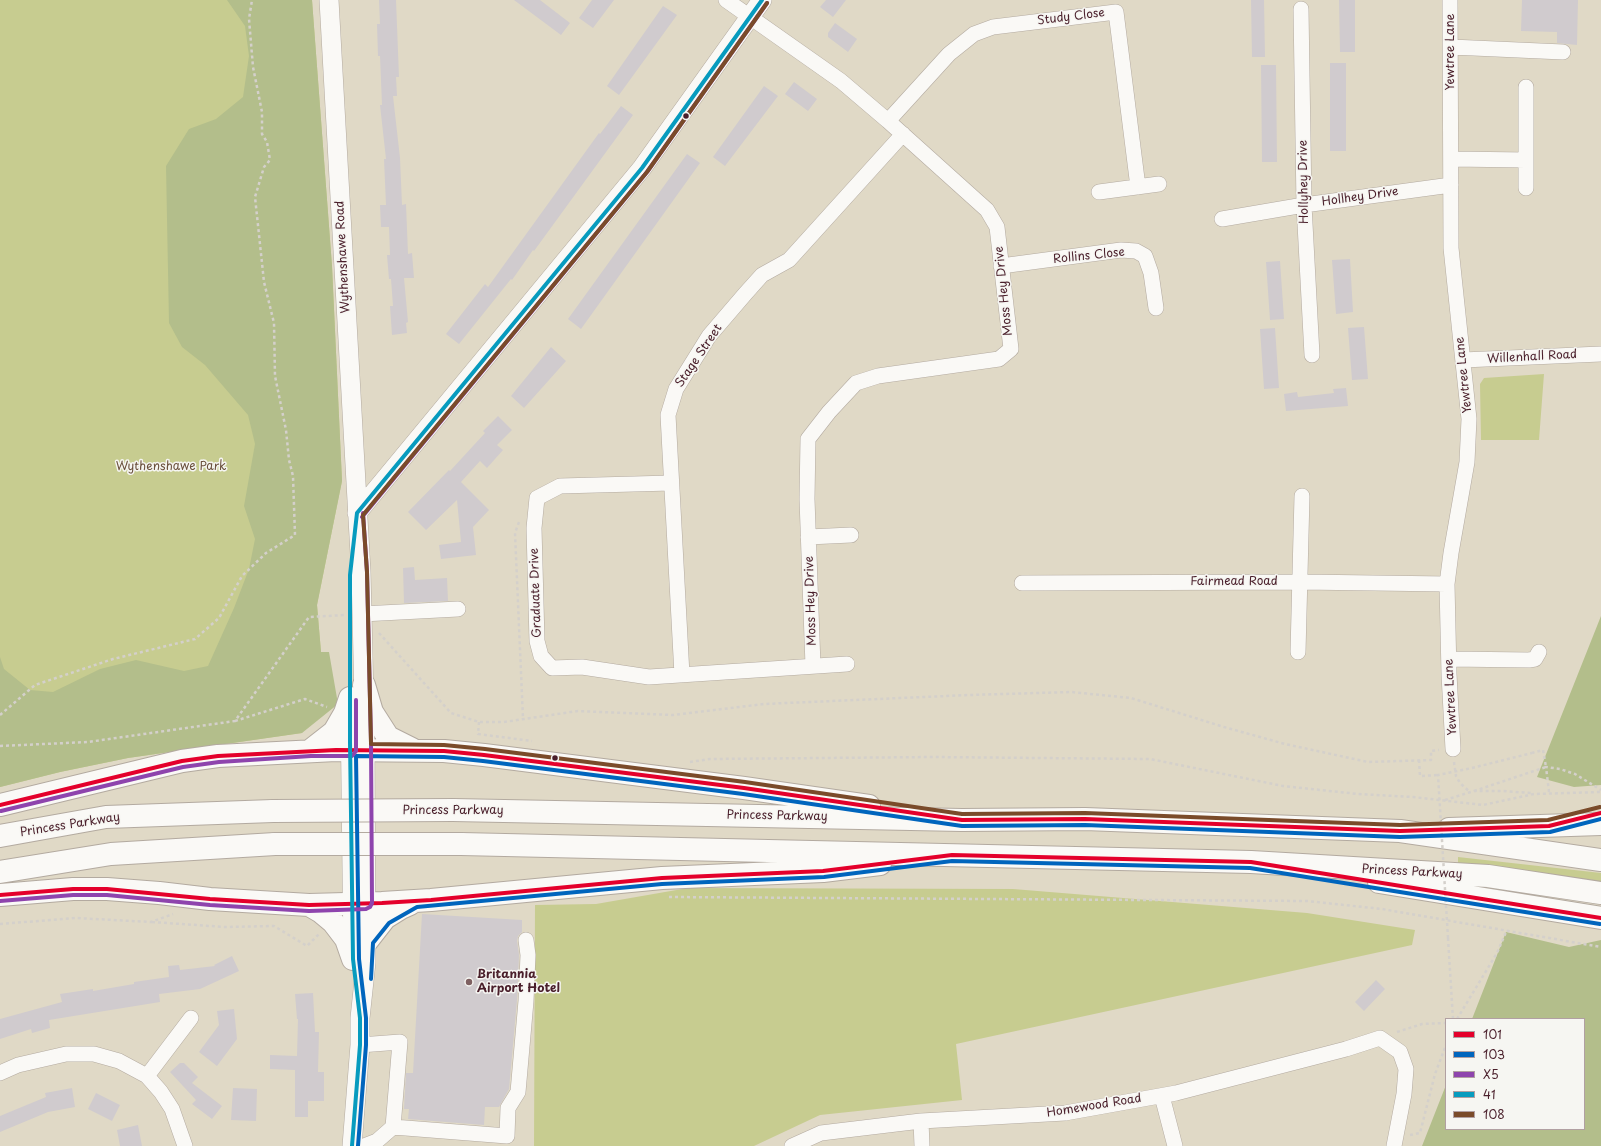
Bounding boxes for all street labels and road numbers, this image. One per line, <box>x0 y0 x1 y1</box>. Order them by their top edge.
street label: Study Close <box>1036 6 1106 28</box>
street label: Yewtree Lane <box>1444 14 1458 90</box>
street label: Hollyhey Drive <box>1296 140 1312 224</box>
street label: Hollhey Drive <box>1321 184 1399 210</box>
street label: Wythenshawe Road <box>333 200 353 314</box>
street label: Moss Hey Drive <box>992 245 1016 337</box>
street label: Rollins Close <box>1053 245 1125 267</box>
street label: Stage Street <box>673 322 725 390</box>
street label: Yewtree Lane <box>1453 336 1475 414</box>
street label: Willenhall Road <box>1487 347 1577 367</box>
street label: Graduate Drive <box>527 548 545 638</box>
street label: Moss Hey Drive <box>802 556 820 646</box>
street label: Fairmead Road <box>1190 575 1278 589</box>
street label: Yewtree Lane <box>1442 658 1460 736</box>
street label: Princess Parkway <box>402 804 504 818</box>
street label: Princess Parkway <box>726 808 828 824</box>
street label: Princess Parkway <box>19 810 121 840</box>
street label: Princess Parkway <box>1361 862 1463 882</box>
street label: Homewood Road <box>1046 1091 1142 1121</box>

